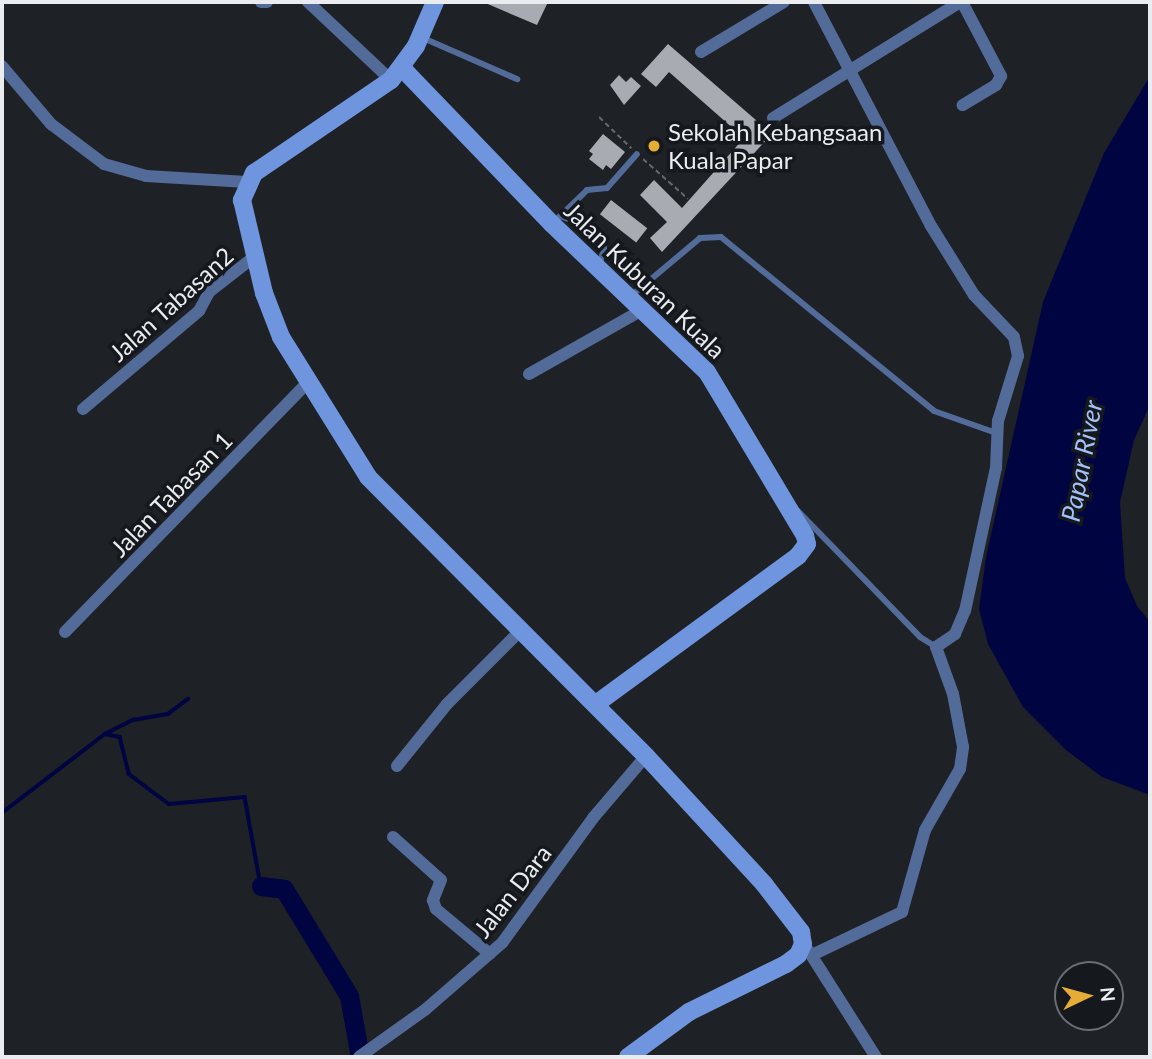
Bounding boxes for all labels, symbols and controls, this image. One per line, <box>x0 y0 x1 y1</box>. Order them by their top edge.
place label: Sekolah Kebangsaan Kuala Papar <box>668 118 882 174</box>
marker: Sekolah Kebangsaan Kuala Papar <box>646 138 662 154</box>
street label: Jalan Kuburan Kuala <box>559 196 731 364</box>
street label: Jalan Tabasan2 <box>103 241 239 367</box>
water label: Papar River <box>1055 397 1109 525</box>
street label: Jalan Tabasan 1 <box>104 425 238 563</box>
street label: Jalan Dara <box>467 839 557 943</box>
north arrow <box>1054 961 1124 1031</box>
text: N <box>1096 986 1121 1003</box>

